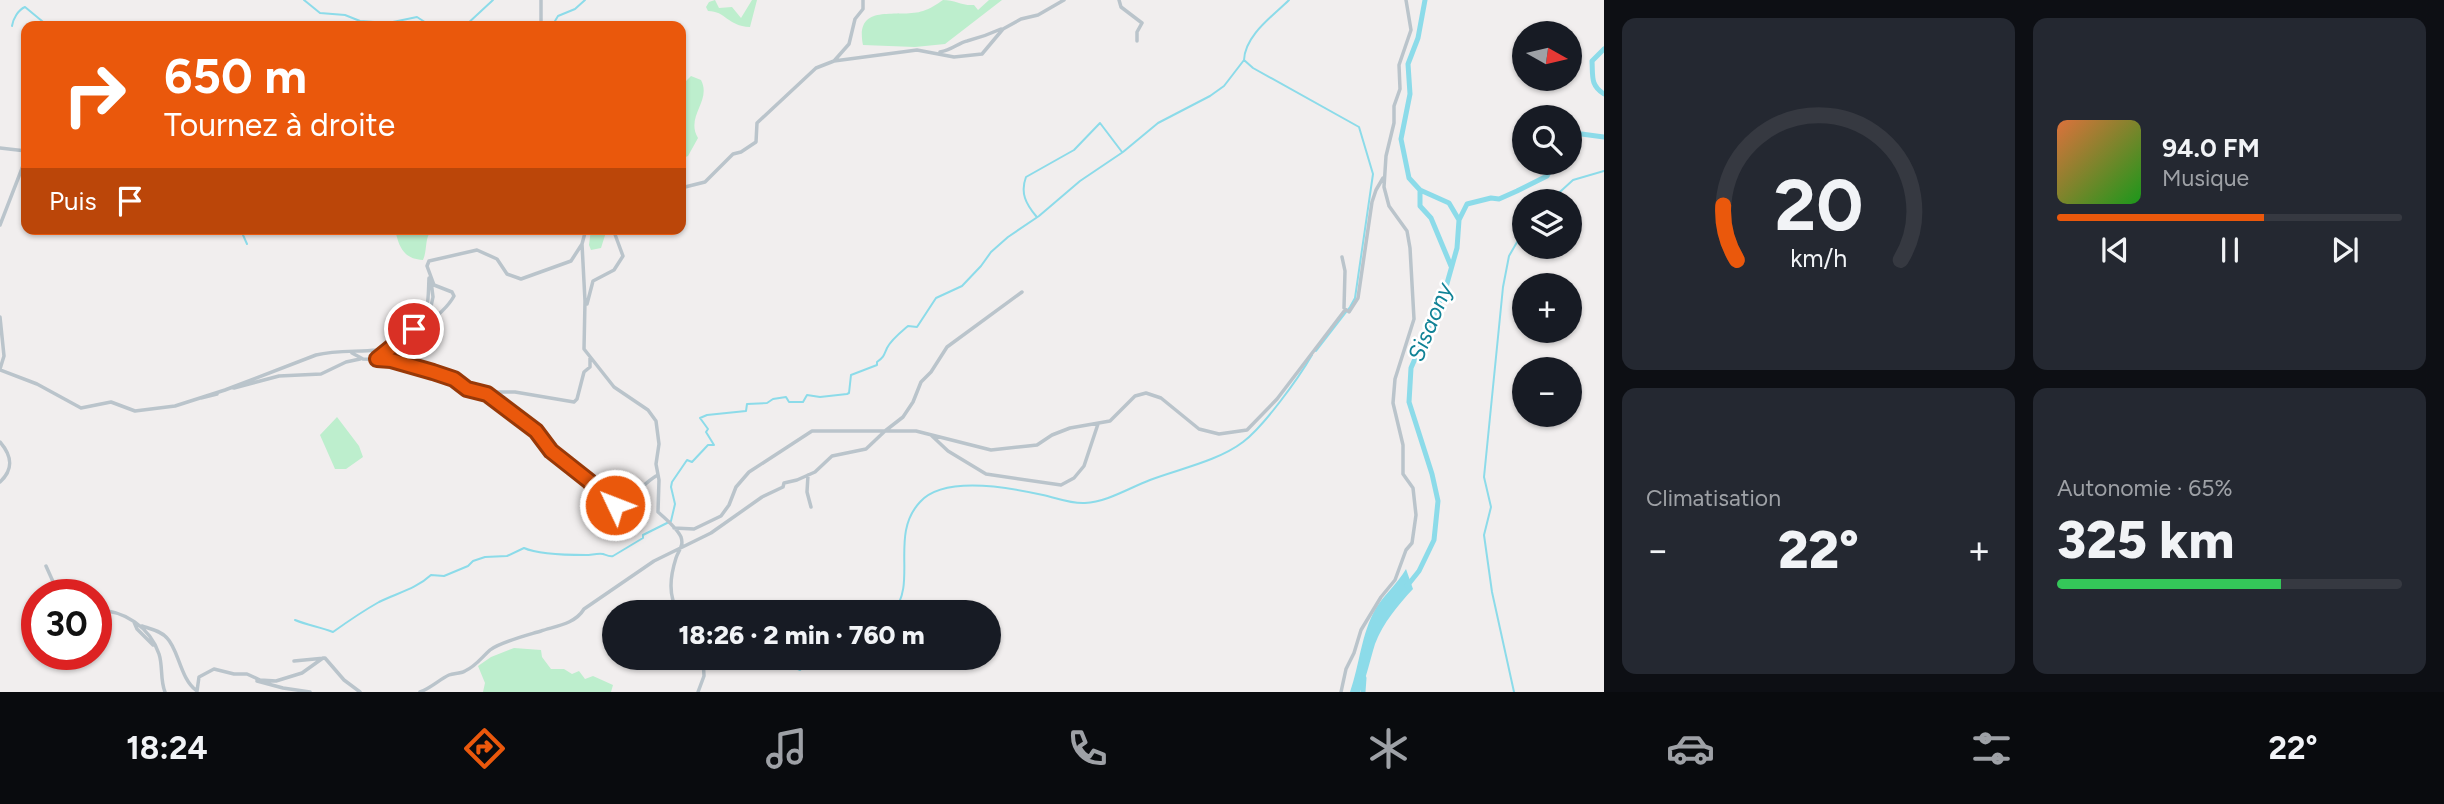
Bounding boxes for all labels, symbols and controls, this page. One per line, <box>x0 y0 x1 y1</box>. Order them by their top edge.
north arrow <box>1512 21 1582 91</box>
map controls <box>1512 21 1582 427</box>
text: 650 m <box>164 46 307 105</box>
icon: right <box>49 49 140 140</box>
button: search <box>1512 105 1582 175</box>
text: Tournez à droite <box>164 106 395 144</box>
text: 94.0 FM <box>2162 132 2260 164</box>
text: 20 <box>1774 162 1863 249</box>
text: Musique <box>2162 164 2249 192</box>
icon: arrive <box>111 182 149 220</box>
text: Puis <box>49 185 97 217</box>
button: layers <box>1512 189 1582 259</box>
icon: previous <box>2096 231 2134 269</box>
icon: pause <box>2211 231 2249 269</box>
icon: next <box>2326 231 2364 269</box>
text: km/h <box>1790 243 1847 273</box>
button: + <box>1512 273 1582 343</box>
water label: Sisaony <box>1402 278 1459 365</box>
pin <box>384 299 444 359</box>
icon: arrive <box>395 310 433 348</box>
button: − <box>1512 357 1582 427</box>
position arrow <box>578 468 652 542</box>
text: Autonomie · 65% <box>2057 474 2233 502</box>
text: Climatisation <box>1646 484 1781 512</box>
text: 325 km <box>2057 509 2234 571</box>
text: 22° <box>1778 519 1859 581</box>
text: − <box>1646 527 1670 573</box>
text: + <box>1967 527 1991 573</box>
speed limit sign: 30 <box>21 579 112 670</box>
text: 18:26 · 2 min · 760 m <box>678 619 925 651</box>
icon: directions <box>460 724 509 773</box>
icon: music <box>762 724 811 773</box>
icon: phone <box>1063 724 1112 773</box>
icon: climate <box>1364 724 1413 773</box>
icon: car <box>1666 724 1715 773</box>
icon: filters <box>1967 724 2016 773</box>
text: 18:24 <box>126 729 208 767</box>
text: 22° <box>2269 729 2318 767</box>

